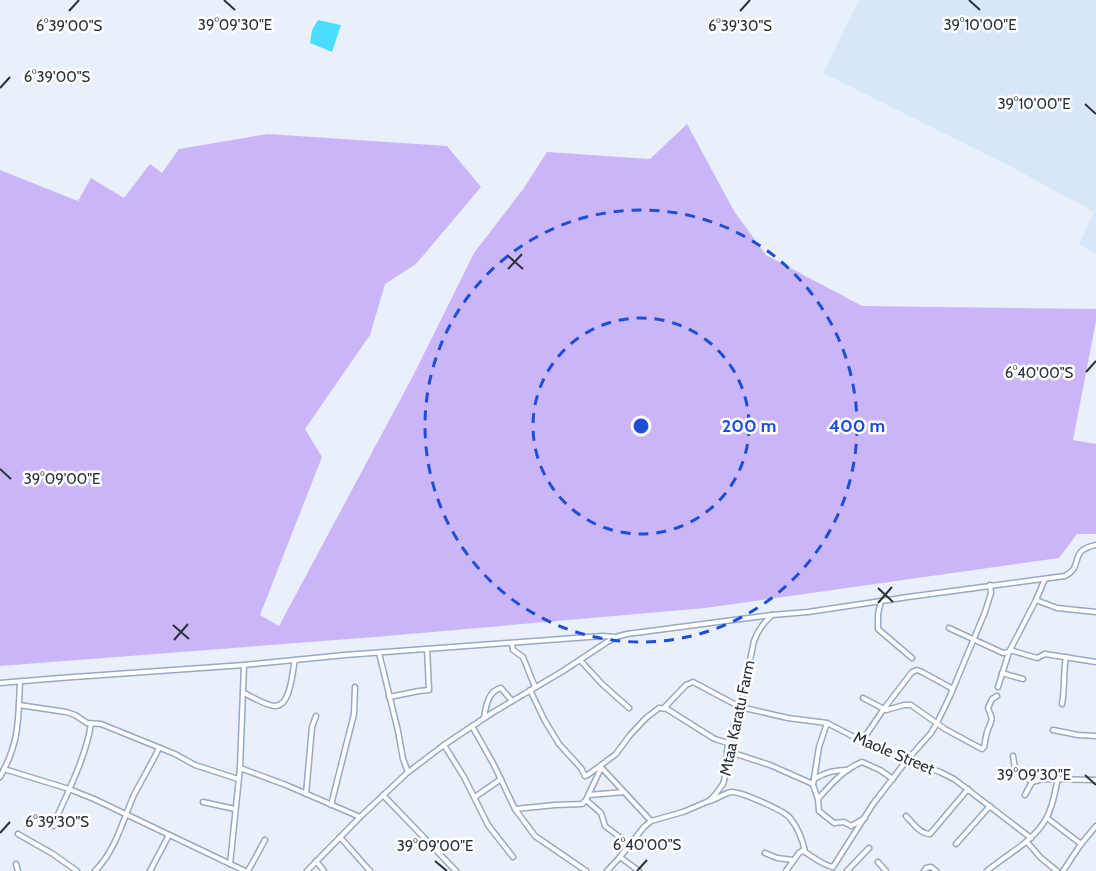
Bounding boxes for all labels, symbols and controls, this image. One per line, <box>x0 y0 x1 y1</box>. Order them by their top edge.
text: 39°09'30"E <box>198 16 272 34</box>
text: 39°10'00"E <box>943 16 1017 34</box>
text: 6°39'00"S <box>36 17 102 35</box>
text: 6°39'30"S <box>708 17 772 35</box>
text: 6°39'00"S <box>24 68 90 86</box>
text: 39°10'00"E <box>997 95 1071 113</box>
text: 6°40'00"S <box>1005 364 1074 382</box>
text: 200 m <box>722 415 776 437</box>
text: 400 m <box>829 415 885 437</box>
centre of rings <box>631 416 651 436</box>
text: 39°09'00"E <box>24 470 100 488</box>
street label: Mtaa Karatu Farm <box>715 658 759 778</box>
street label: Maole Street <box>851 727 938 779</box>
text: 39°09'30"E <box>997 766 1071 784</box>
text: 6°39'30"S <box>25 813 89 831</box>
text: 6°40'00"S <box>613 836 682 854</box>
text: 39°09'00"E <box>397 837 473 855</box>

